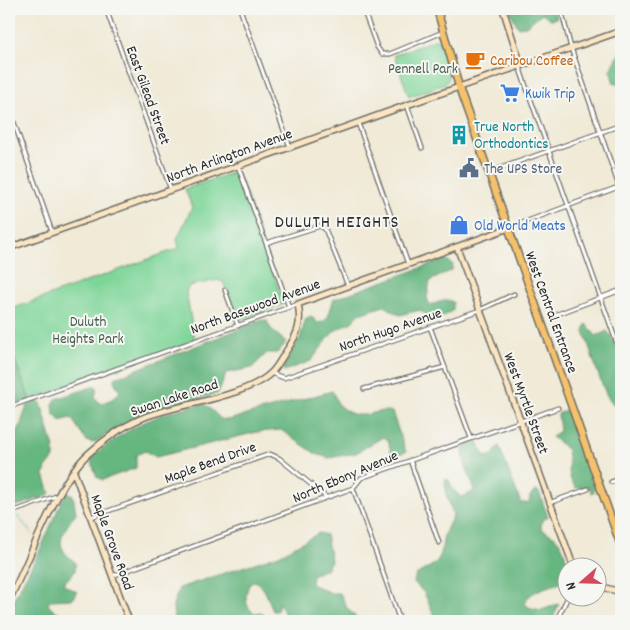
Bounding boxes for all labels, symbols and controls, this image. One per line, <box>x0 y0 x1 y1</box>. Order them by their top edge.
street label: East Gilead Street <box>119 43 175 149</box>
cafe icon: Caribou Coffee <box>464 49 486 71</box>
place label: Caribou Coffee <box>490 51 574 73</box>
park label: Pennell Park <box>388 59 458 81</box>
supermarket icon: Kwik Trip <box>499 82 521 104</box>
place label: Kwik Trip <box>525 84 575 106</box>
place label: True North Orthodontics <box>474 117 549 156</box>
street label: North Arlington Avenue <box>164 124 296 190</box>
building icon: True North Orthodontics <box>448 124 470 146</box>
public building icon: The UPS Store <box>458 157 480 179</box>
place label: The UPS Store <box>484 159 562 181</box>
district label: DULUTH HEIGHTS <box>275 211 399 236</box>
shop icon: Old World Meats <box>448 214 470 236</box>
place label: Old World Meats <box>474 216 566 238</box>
street label: West Central Entrance <box>518 249 582 377</box>
street label: North Basswood Avenue <box>188 274 324 342</box>
street label: North Hugo Avenue <box>336 303 445 359</box>
park label: Duluth Heights Park <box>52 312 124 351</box>
street label: West Myrtle Street <box>497 350 554 458</box>
street label: Swan Lake Road <box>128 374 221 423</box>
street label: Maple Bend Drive <box>162 437 260 491</box>
street label: North Ebony Avenue <box>289 445 402 510</box>
street label: Maple Grove Road <box>84 492 139 594</box>
north arrow <box>558 558 608 608</box>
text: N <box>561 579 582 592</box>

